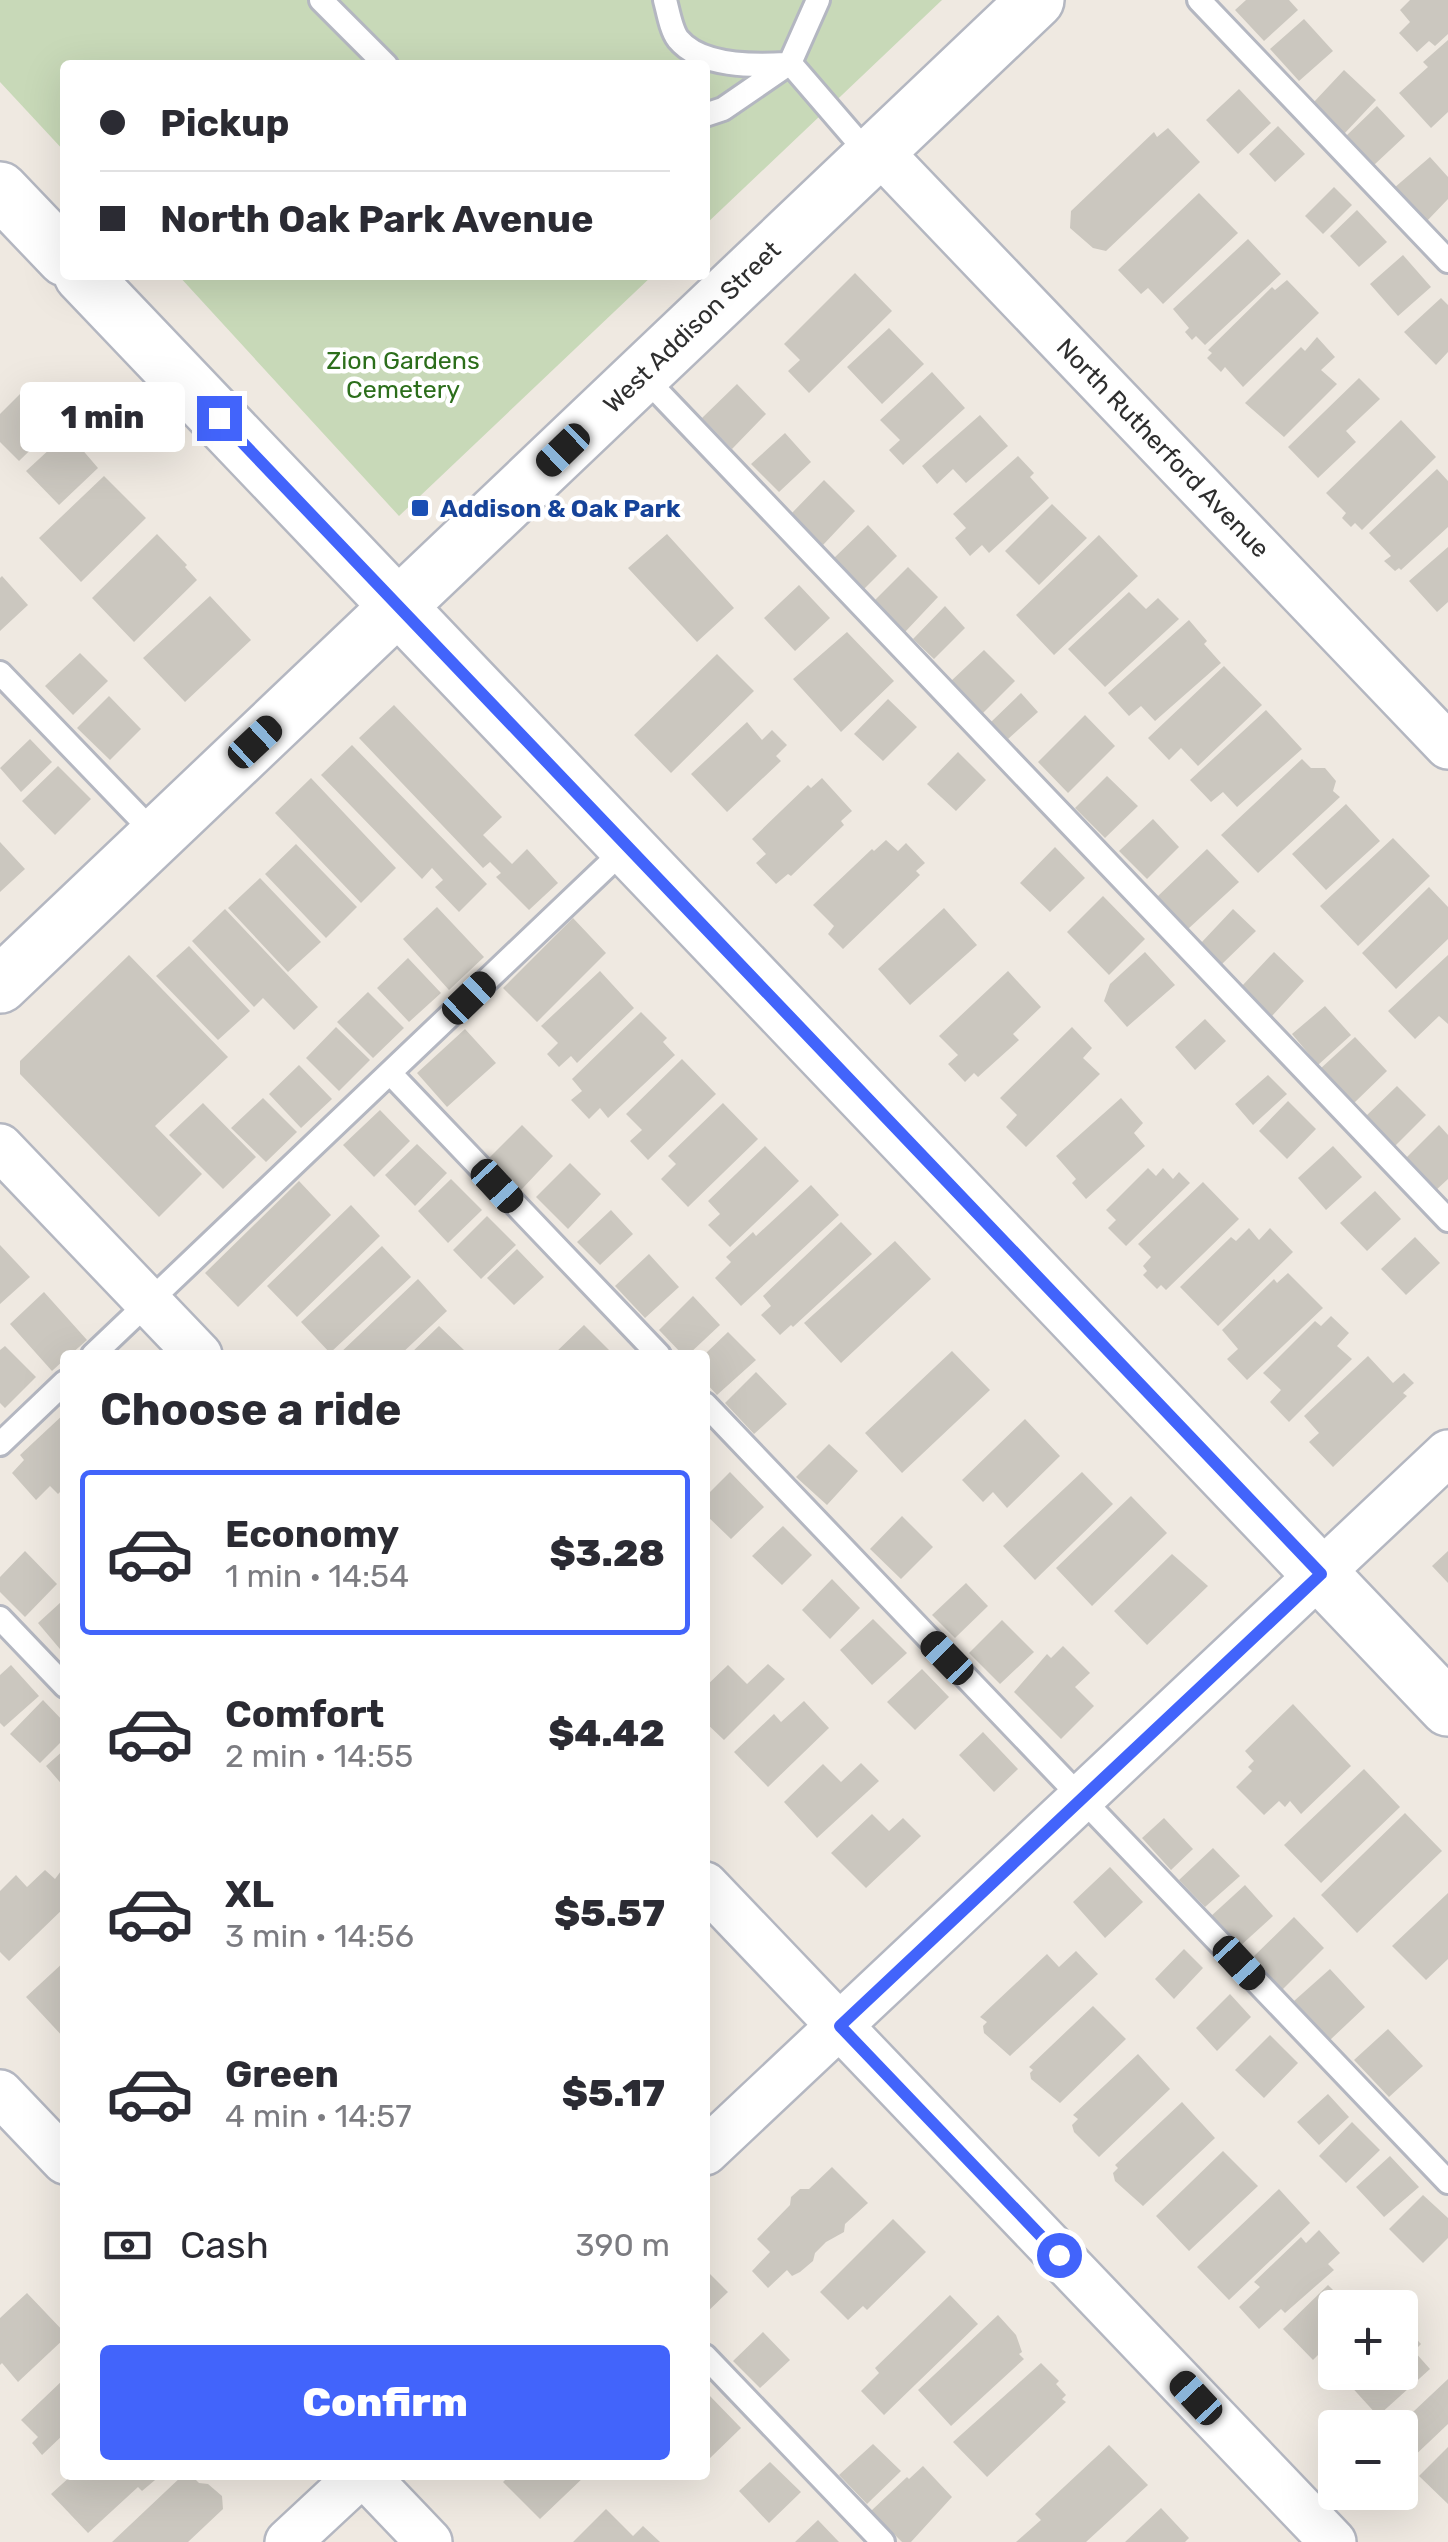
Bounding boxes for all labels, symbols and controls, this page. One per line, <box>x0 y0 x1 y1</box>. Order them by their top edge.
text: Pickup <box>160 100 289 146</box>
text: North Oak Park Avenue <box>160 196 594 242</box>
street label: West Addison Street <box>598 235 787 419</box>
street label: North Rutherford Avenue <box>1051 332 1275 564</box>
park label: Zion Gardens Cemetery <box>326 346 480 404</box>
callout: 1 min <box>19 383 184 453</box>
route end <box>197 396 242 441</box>
text: 1 min <box>61 398 144 436</box>
car <box>531 418 595 482</box>
place label: Addison & Oak Park <box>440 494 681 523</box>
marker: Addison & Oak Park <box>409 497 431 519</box>
car <box>223 711 287 773</box>
car <box>437 966 501 1030</box>
car <box>466 1154 528 1218</box>
text: Choose a ride <box>100 1383 402 1436</box>
icon: car <box>105 1508 195 1598</box>
text: Economy <box>225 1511 399 1557</box>
text: $3.28 <box>549 1530 665 1576</box>
text: 1 min · 14:54 <box>225 1557 409 1595</box>
car <box>915 1626 979 1690</box>
icon: car <box>105 1688 195 1778</box>
text: Comfort <box>225 1691 384 1737</box>
text: $4.42 <box>548 1710 665 1756</box>
text: 2 min · 14:55 <box>225 1737 413 1775</box>
icon: car <box>105 1868 195 1958</box>
text: XL <box>225 1871 274 1917</box>
text: $5.57 <box>554 1890 665 1936</box>
text: 3 min · 14:56 <box>225 1917 414 1955</box>
car <box>1208 1931 1270 1995</box>
icon: car <box>105 2048 195 2138</box>
text: Green <box>225 2051 339 2097</box>
text: $5.17 <box>562 2070 665 2116</box>
text: 4 min · 14:57 <box>225 2097 412 2135</box>
icon: cash <box>100 2218 155 2273</box>
text: Cash <box>180 2222 269 2268</box>
text: 390 m <box>575 2226 670 2264</box>
route start <box>1037 2233 1082 2278</box>
map controls <box>1318 2290 1418 2510</box>
button: + <box>1318 2290 1418 2390</box>
button: Confirm <box>100 2345 670 2460</box>
car <box>1165 2366 1227 2430</box>
button: − <box>1318 2410 1418 2510</box>

